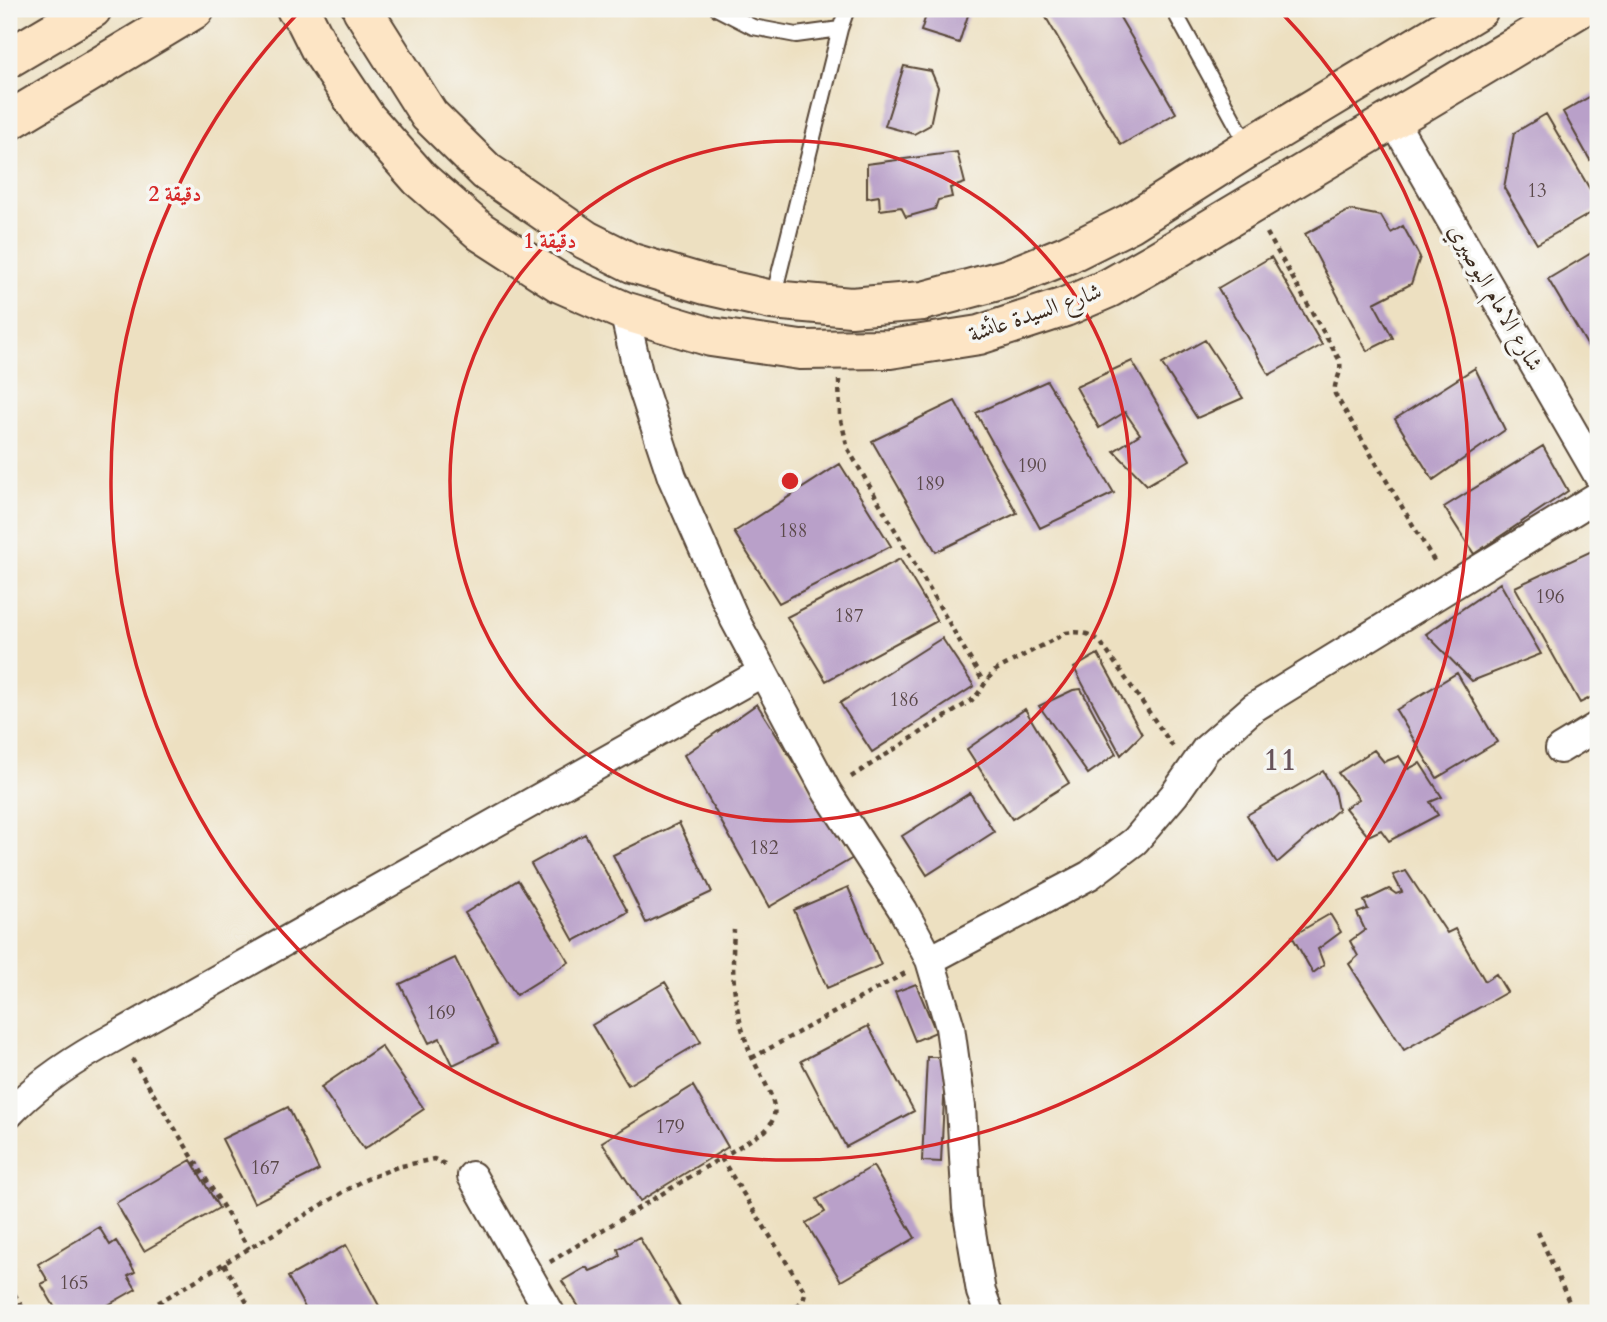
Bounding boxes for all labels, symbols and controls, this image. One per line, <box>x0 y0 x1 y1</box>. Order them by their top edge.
house number: 13 <box>1527 178 1547 204</box>
text: 2 دقيقة <box>148 180 202 209</box>
street label: شارع الامام البوصيري <box>1437 218 1550 379</box>
text: 1 دقيقة <box>523 227 577 256</box>
street label: شارع السيدة عائشة <box>965 275 1107 353</box>
house number: 190 <box>1017 453 1047 479</box>
centre of rings <box>778 469 802 493</box>
house number: 189 <box>915 471 945 497</box>
house number: 188 <box>778 518 808 544</box>
house number: 196 <box>1535 584 1565 610</box>
house number: 187 <box>834 603 864 629</box>
house number: 186 <box>889 687 919 713</box>
district label: 11 <box>1264 740 1298 781</box>
house number: 182 <box>749 835 779 861</box>
house number: 169 <box>426 1000 456 1026</box>
house number: 179 <box>655 1114 685 1140</box>
house number: 167 <box>250 1155 280 1181</box>
house number: 165 <box>59 1270 89 1296</box>

